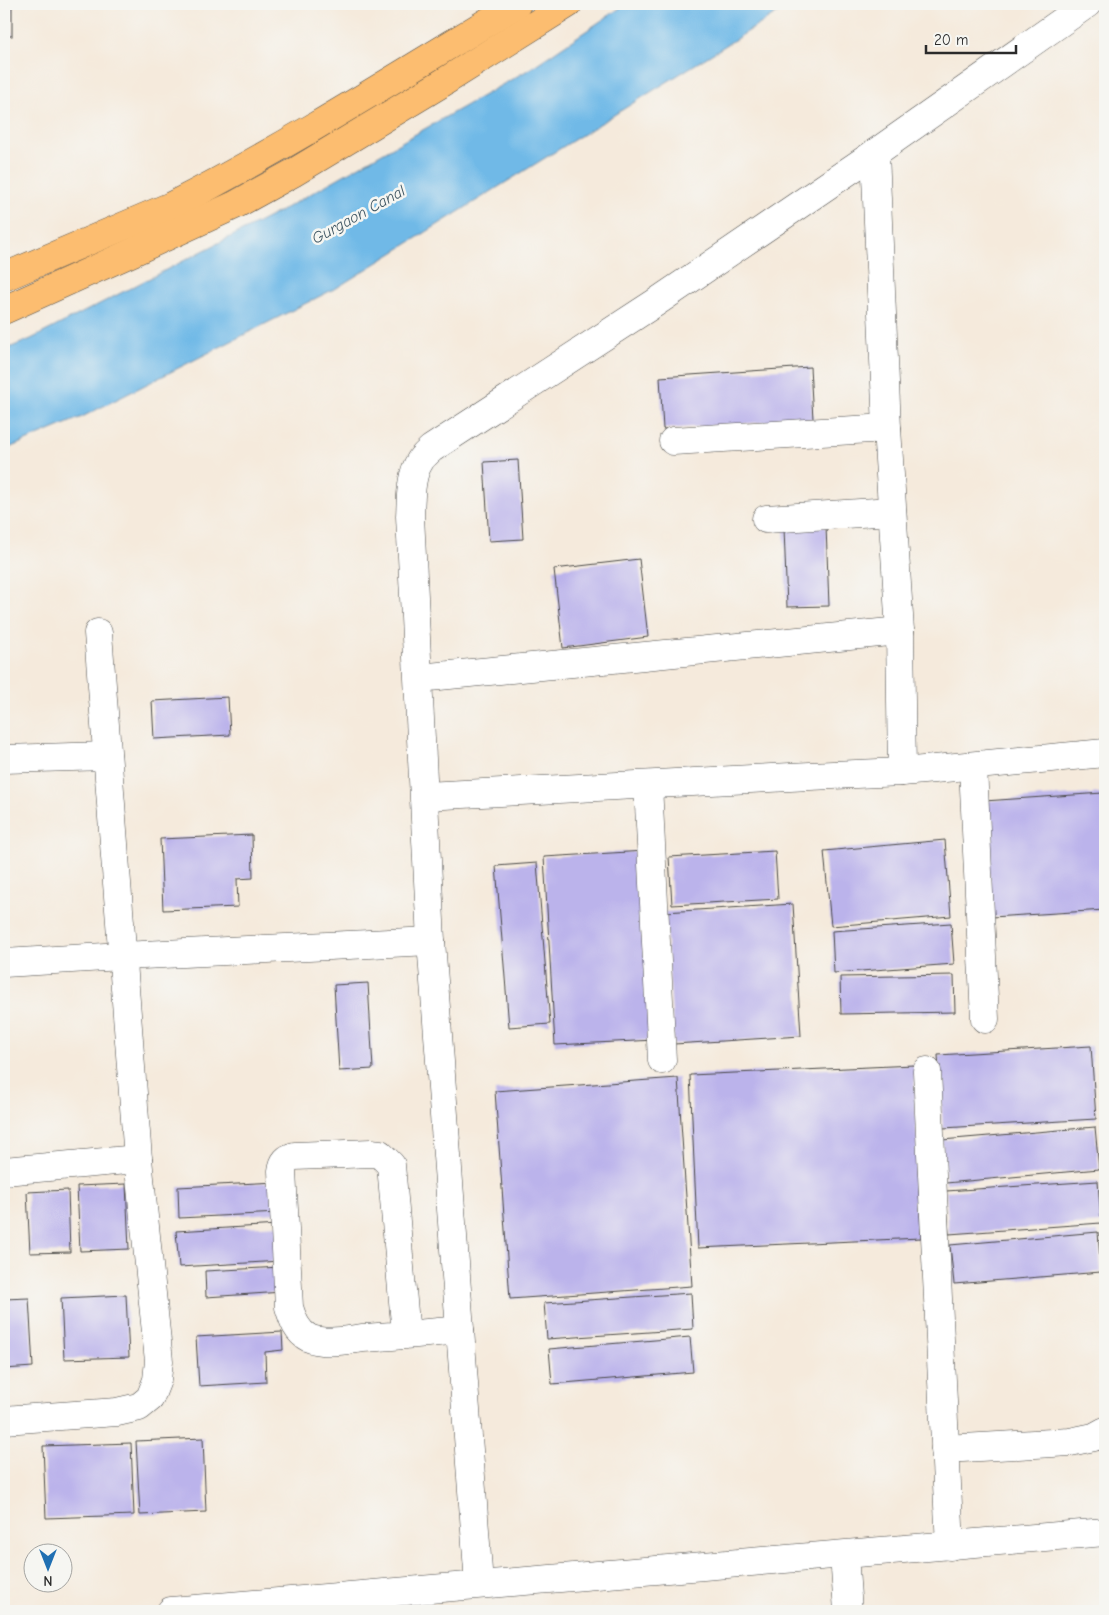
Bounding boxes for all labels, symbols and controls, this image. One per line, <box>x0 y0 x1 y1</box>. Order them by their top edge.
scale bar <box>926 22 1016 54</box>
text: 20 m <box>934 31 968 49</box>
water label: Gurgaon Canal <box>309 182 409 248</box>
north arrow <box>22 1542 72 1592</box>
text: N <box>43 1572 53 1589</box>

